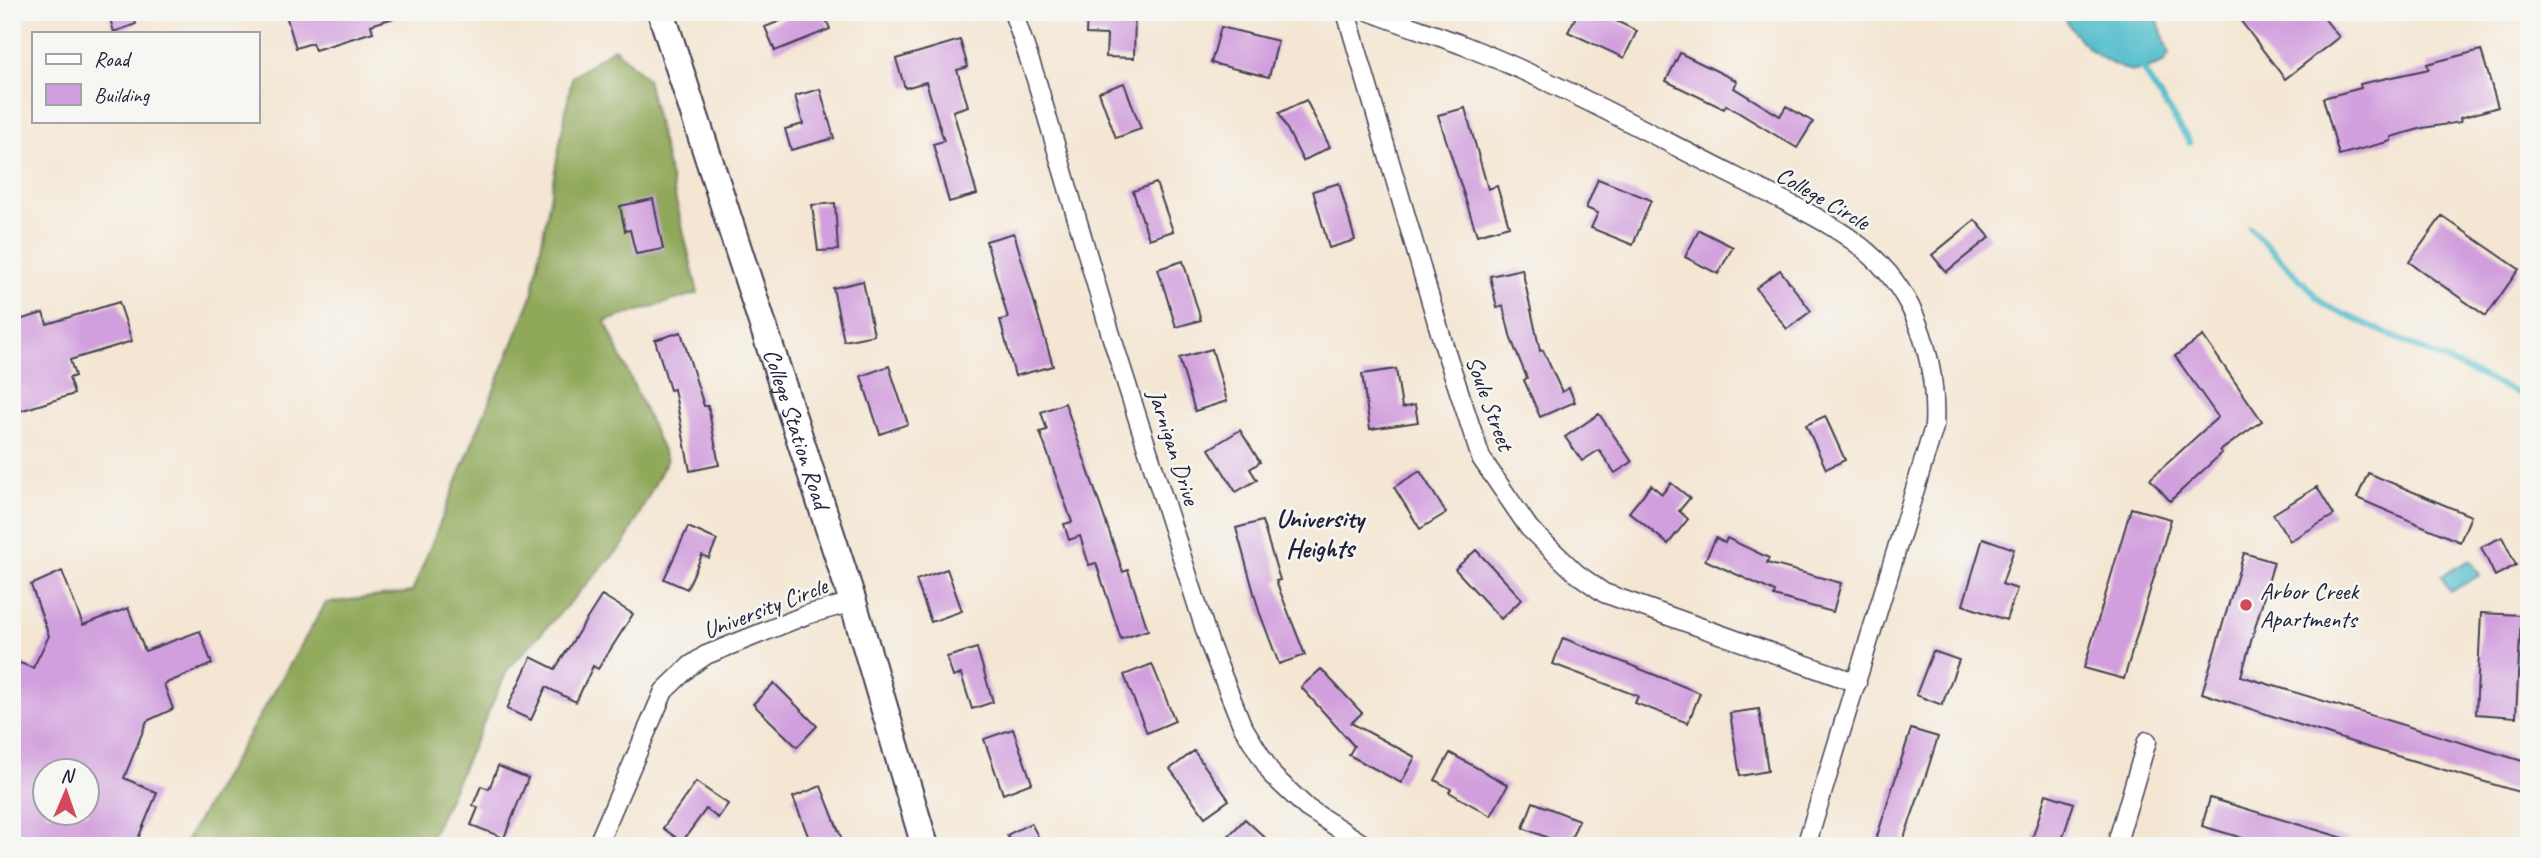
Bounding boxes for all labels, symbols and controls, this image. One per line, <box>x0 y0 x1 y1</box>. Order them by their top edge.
legend <box>32 32 259 122</box>
text: Road <box>94 46 133 72</box>
text: Building <box>94 82 151 108</box>
street label: College Circle <box>1771 159 1877 238</box>
street label: College Station Road <box>757 345 838 516</box>
street label: Soule Street <box>1459 352 1522 456</box>
street label: Jarnigan Drive <box>1141 385 1207 510</box>
district label: University Heights <box>1276 502 1367 565</box>
street label: University Circle <box>699 570 833 645</box>
place label: Arbor Creek Apartments <box>2260 576 2360 634</box>
marker: Arbor Creek Apartments <box>2238 597 2254 613</box>
north arrow <box>32 756 102 826</box>
text: N <box>60 764 76 788</box>

